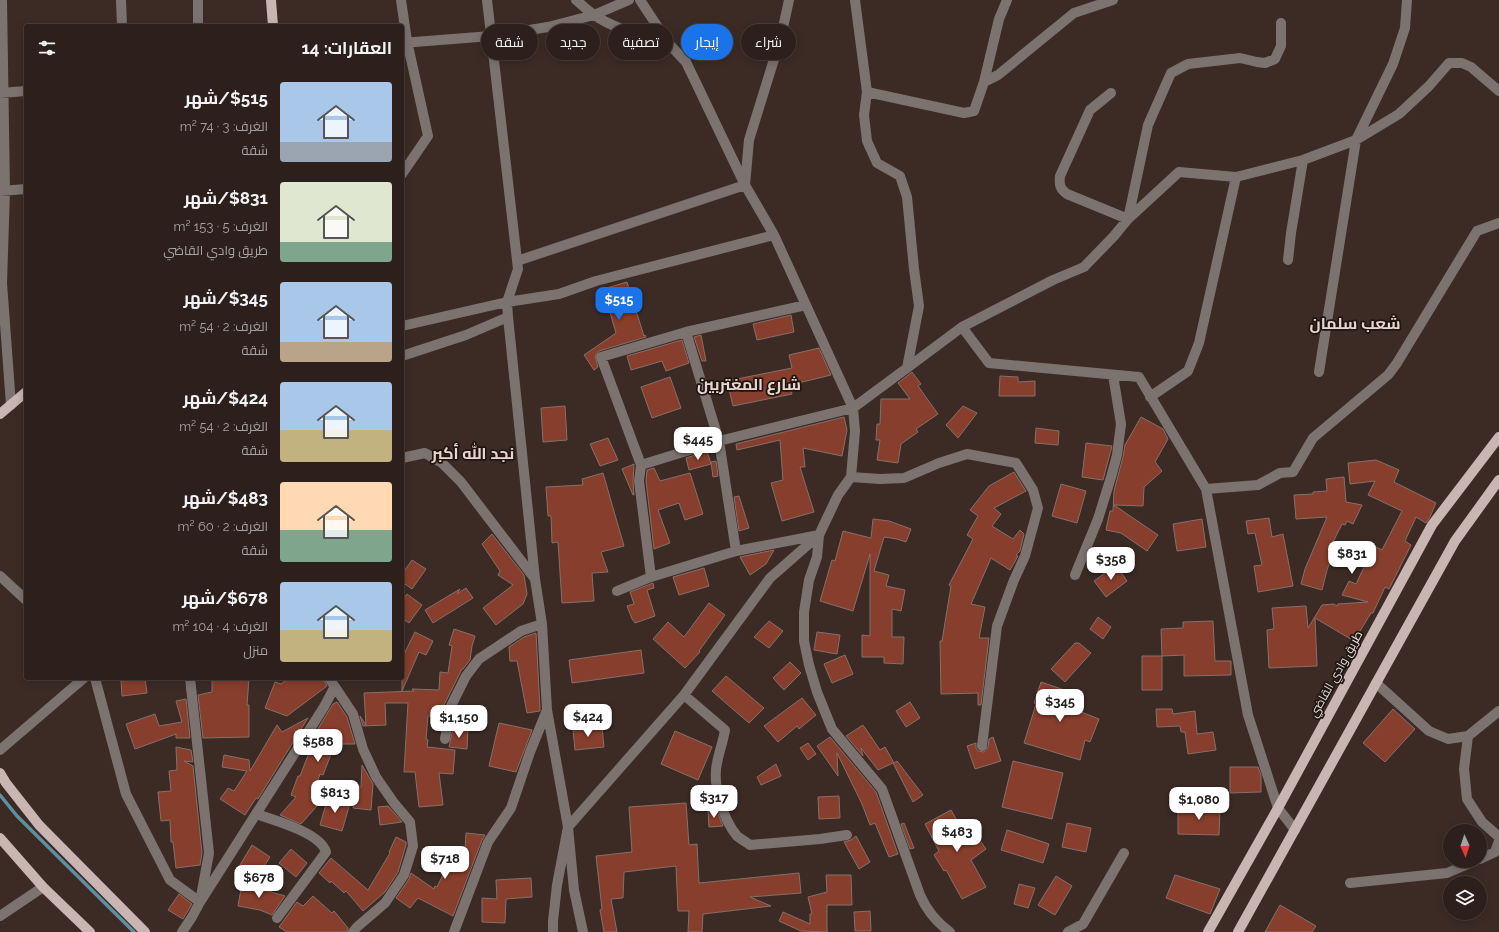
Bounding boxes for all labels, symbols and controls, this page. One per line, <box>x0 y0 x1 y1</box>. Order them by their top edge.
chip: شقة <box>481 24 538 60</box>
chip: جديد <box>546 24 600 60</box>
chip: تصفية <box>608 24 673 60</box>
chip: إيجار <box>681 24 733 60</box>
chip: شراء <box>741 24 796 60</box>
icon: filters <box>36 37 58 59</box>
text: العقارات: 14 <box>301 38 392 58</box>
text: $515/شهر <box>185 88 268 108</box>
icon: home <box>312 98 360 146</box>
text: الغرف: 3 · 74 m² <box>180 119 268 134</box>
text: شقة <box>241 143 268 158</box>
text: $831/شهر <box>184 188 268 208</box>
icon: home <box>312 198 360 246</box>
text: الغرف: 5 · 153 m² <box>173 219 268 234</box>
text: طريق وادي القاضي <box>163 243 268 258</box>
pin: $515 <box>595 287 643 321</box>
text: $345/شهر <box>184 288 268 308</box>
text: $515 <box>604 292 634 307</box>
icon: home <box>312 298 360 346</box>
district label: شعب سلمان <box>1309 314 1401 333</box>
text: الغرف: 2 · 54 m² <box>179 319 268 334</box>
text: شقة <box>241 343 268 358</box>
district label: شارع المغتربين <box>697 375 801 395</box>
text: $424/شهر <box>183 388 268 408</box>
icon: home <box>312 398 360 446</box>
text: الغرف: 2 · 54 m² <box>179 419 268 434</box>
pin: $445 <box>674 427 722 461</box>
text: $445 <box>683 432 713 447</box>
district label: نجد الله أكبر <box>431 442 514 463</box>
text: شقة <box>241 443 268 458</box>
text: $483/شهر <box>183 488 268 508</box>
icon: home <box>312 498 360 546</box>
text: الغرف: 2 · 60 m² <box>178 519 268 534</box>
pin: $831 <box>1328 541 1376 575</box>
text: شقة <box>241 543 268 558</box>
text: $831 <box>1337 546 1367 561</box>
pin: $358 <box>1087 547 1135 581</box>
text: $358 <box>1096 552 1126 567</box>
text: $678/شهر <box>182 588 268 608</box>
icon: home <box>312 598 360 646</box>
text: الغرف: 4 · 104 m² <box>172 619 268 634</box>
street label: طريق وادي القاضي <box>1306 628 1368 721</box>
text: منزل <box>243 643 268 658</box>
pin: $345 <box>1036 689 1084 723</box>
text: $345 <box>1045 694 1075 709</box>
pin: $424 <box>564 704 612 738</box>
pin: $1,150 <box>426 705 492 739</box>
text: $424 <box>573 709 603 724</box>
text: $1,150 <box>439 710 479 725</box>
pin: $588 <box>294 729 342 763</box>
text: $588 <box>302 734 334 749</box>
pin: $813 <box>311 780 359 814</box>
text: $813 <box>320 785 350 800</box>
pin: $317 <box>690 785 738 819</box>
pin: $1,080 <box>1166 787 1232 821</box>
text: $317 <box>699 790 729 805</box>
text: $1,080 <box>1178 792 1220 807</box>
pin: $483 <box>933 819 981 853</box>
text: $483 <box>942 824 972 839</box>
north arrow <box>1443 824 1487 868</box>
map controls <box>1443 824 1487 920</box>
pin: $718 <box>421 846 469 880</box>
text: $718 <box>430 851 460 866</box>
pin: $678 <box>235 865 283 899</box>
text: $678 <box>243 870 275 885</box>
button: layers <box>1443 876 1487 920</box>

